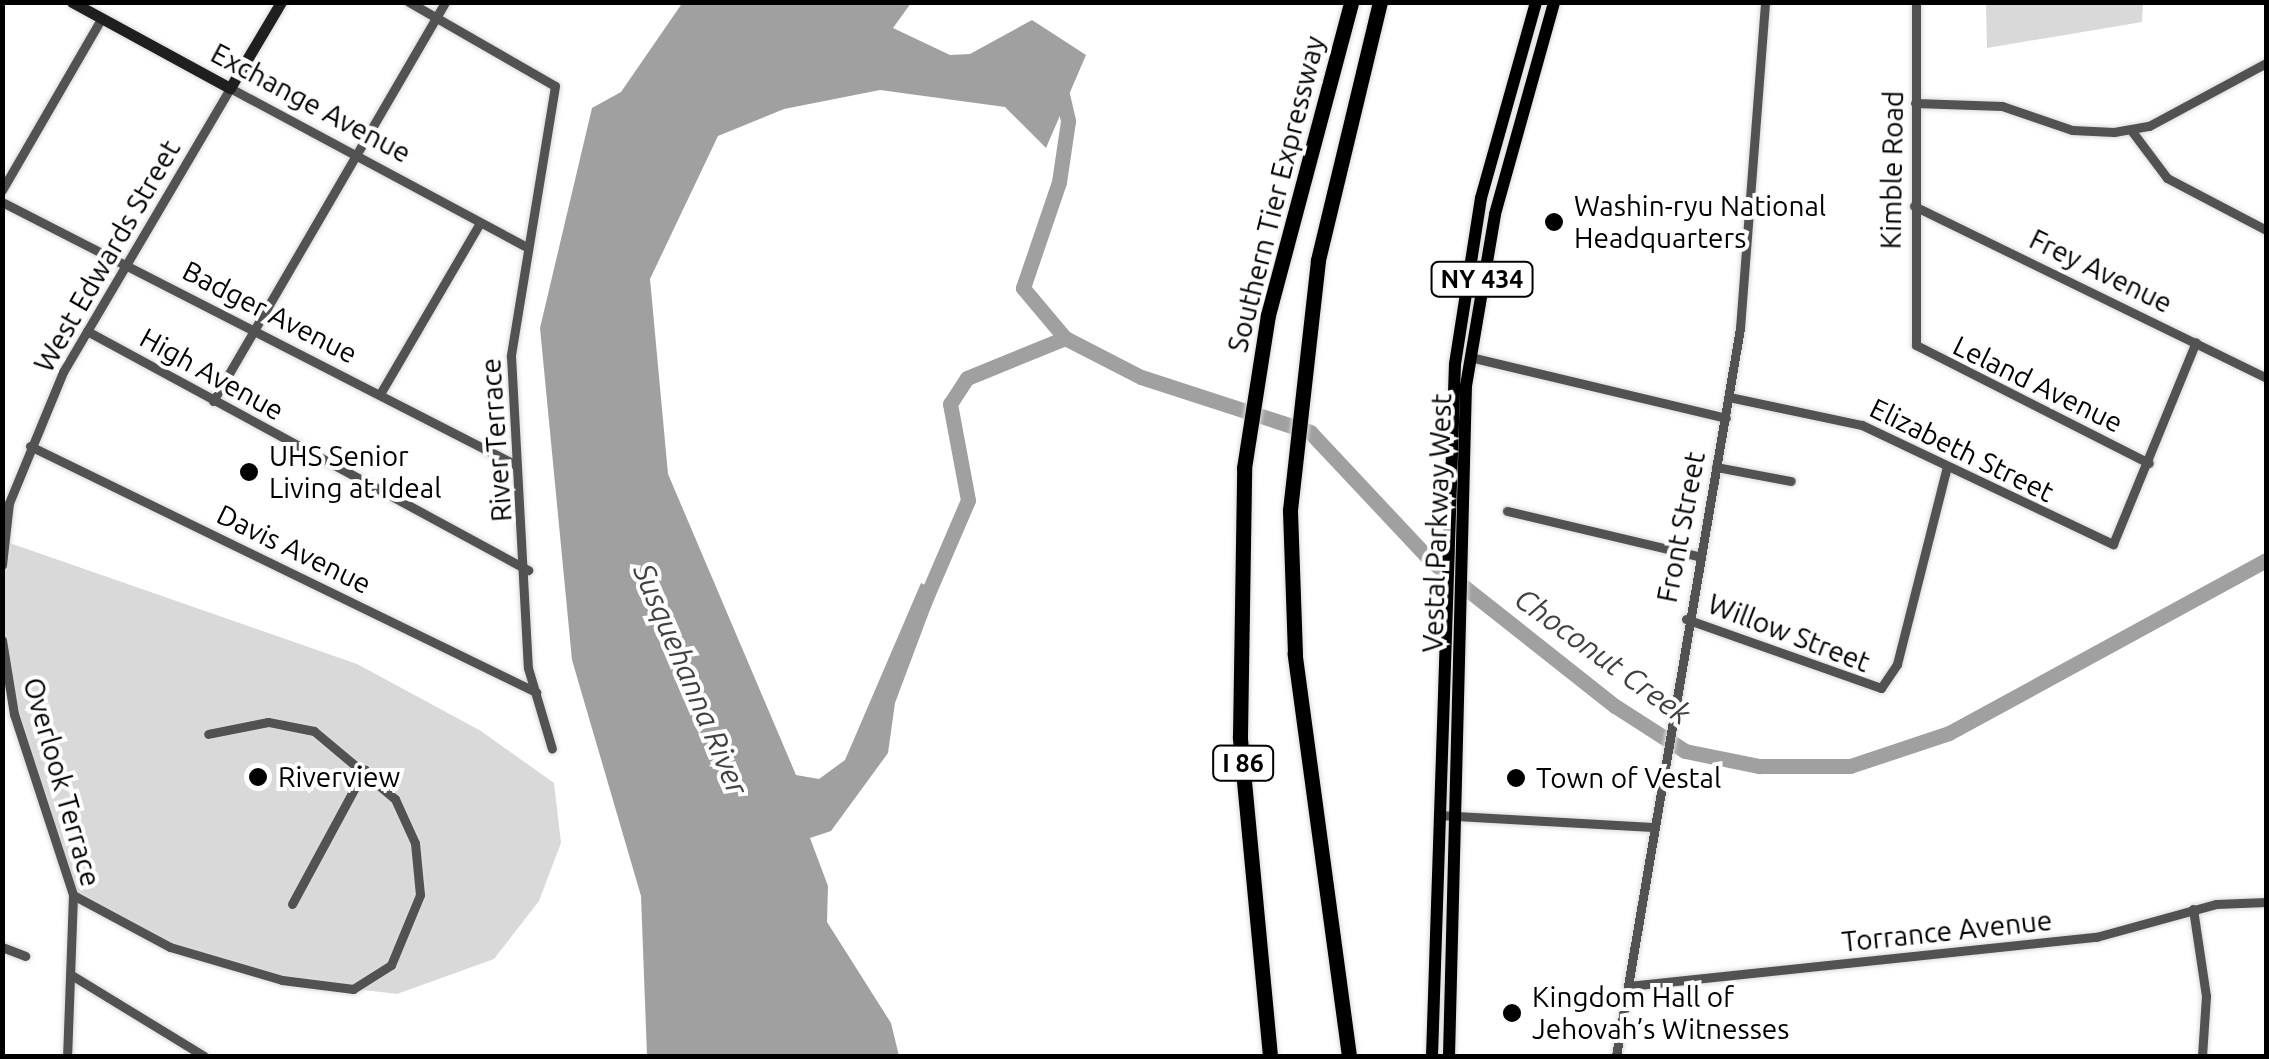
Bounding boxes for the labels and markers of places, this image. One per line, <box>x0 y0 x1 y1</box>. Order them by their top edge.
place label: Washin-ryu National Headquarters <box>1574 189 1826 255</box>
marker: Washin-ryu National Headquarters <box>1543 211 1565 233</box>
place label: UHS Senior Living at Ideal <box>269 439 442 505</box>
marker: UHS Senior Living at Ideal <box>238 461 260 483</box>
place label: Riverview <box>278 760 400 794</box>
place label: Town of Vestal <box>1536 761 1721 795</box>
marker: Riverview <box>247 766 269 788</box>
marker: Town of Vestal <box>1505 767 1527 789</box>
place label: Kingdom Hall of Jehovah’s Witnesses <box>1532 980 1789 1046</box>
marker: Kingdom Hall of Jehovah’s Witnesses <box>1501 1002 1523 1024</box>

